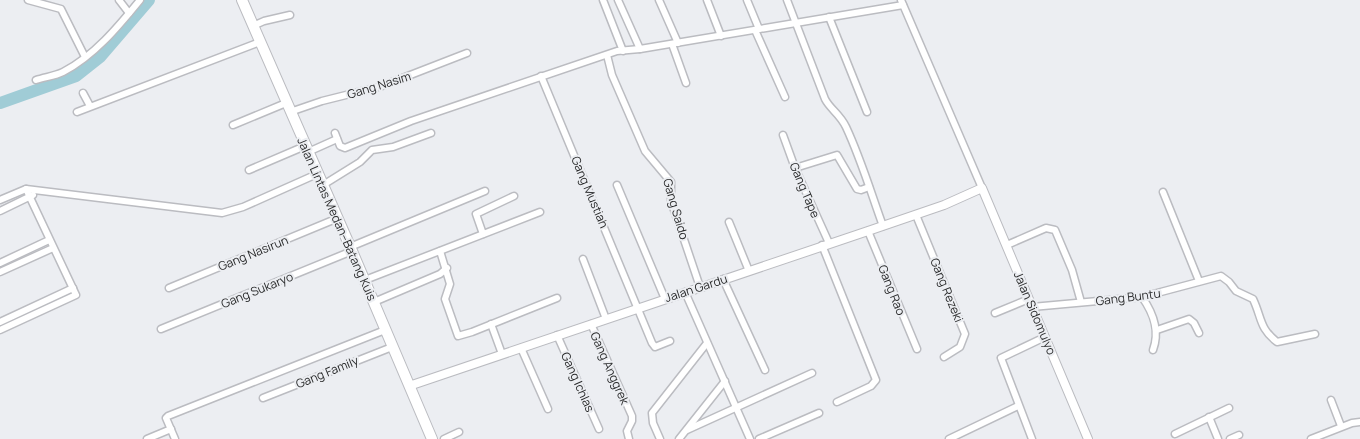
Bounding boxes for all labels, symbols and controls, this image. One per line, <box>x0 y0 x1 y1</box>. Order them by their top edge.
street label: Gang Nasim <box>345 67 413 103</box>
street label: Jalan Lintas Medan–Batang Kuis <box>293 135 381 303</box>
street label: Gang Mustiah <box>567 153 613 231</box>
street label: Gang Tape <box>786 160 824 220</box>
street label: Gang Saido <box>659 176 693 242</box>
street label: Gang Nasirun <box>215 231 291 275</box>
street label: Gang Rezeki <box>926 255 968 325</box>
street label: Gang Rao <box>874 262 910 318</box>
street label: Gang Sukaryo <box>218 268 296 312</box>
street label: Jalan Sidomulyo <box>1010 269 1060 357</box>
street label: Jalan Gardu <box>663 270 729 306</box>
street label: Gang Buntu <box>1095 285 1161 309</box>
street label: Gang Anggrek <box>586 329 634 408</box>
street label: Gang Ichlas <box>557 349 599 415</box>
street label: Gang Family <box>293 351 362 392</box>

